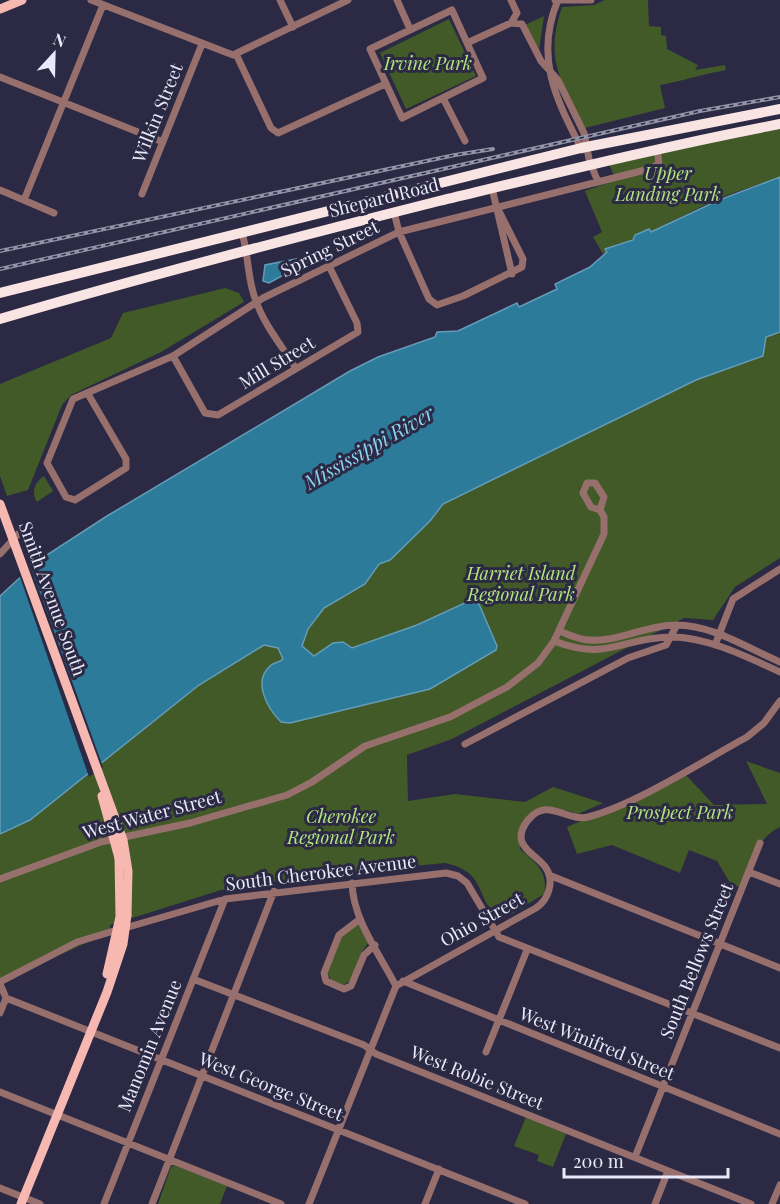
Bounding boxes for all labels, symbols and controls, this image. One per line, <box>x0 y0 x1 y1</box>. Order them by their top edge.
north arrow <box>24 24 84 84</box>
text: N <box>51 28 70 52</box>
park label: Irvine Park <box>383 51 472 75</box>
street label: Wilkin Street <box>126 59 188 167</box>
park label: Upper Landing Park <box>614 161 721 206</box>
street label: Shepard Road <box>326 172 442 222</box>
street label: Spring Street <box>277 214 383 282</box>
street label: Mill Street <box>234 330 319 394</box>
water label: Mississippi River <box>297 398 440 495</box>
street label: Smith Avenue South <box>14 518 92 680</box>
park label: Harriet Island Regional Park <box>465 561 577 606</box>
street label: West Water Street <box>79 784 224 844</box>
park label: Prospect Park <box>626 800 733 824</box>
park label: Cherokee Regional Park <box>286 804 395 849</box>
street label: South Cherokee Avenue <box>224 848 418 896</box>
street label: South Bellows Street <box>654 878 739 1042</box>
street label: Ohio Street <box>436 886 528 952</box>
street label: Manomin Avenue <box>112 976 187 1115</box>
street label: West Winifred Street <box>515 1001 679 1085</box>
street label: West Robie Street <box>406 1039 548 1115</box>
street label: West George Street <box>195 1046 348 1126</box>
scale bar <box>564 1141 728 1179</box>
text: 200 m <box>573 1149 624 1173</box>

